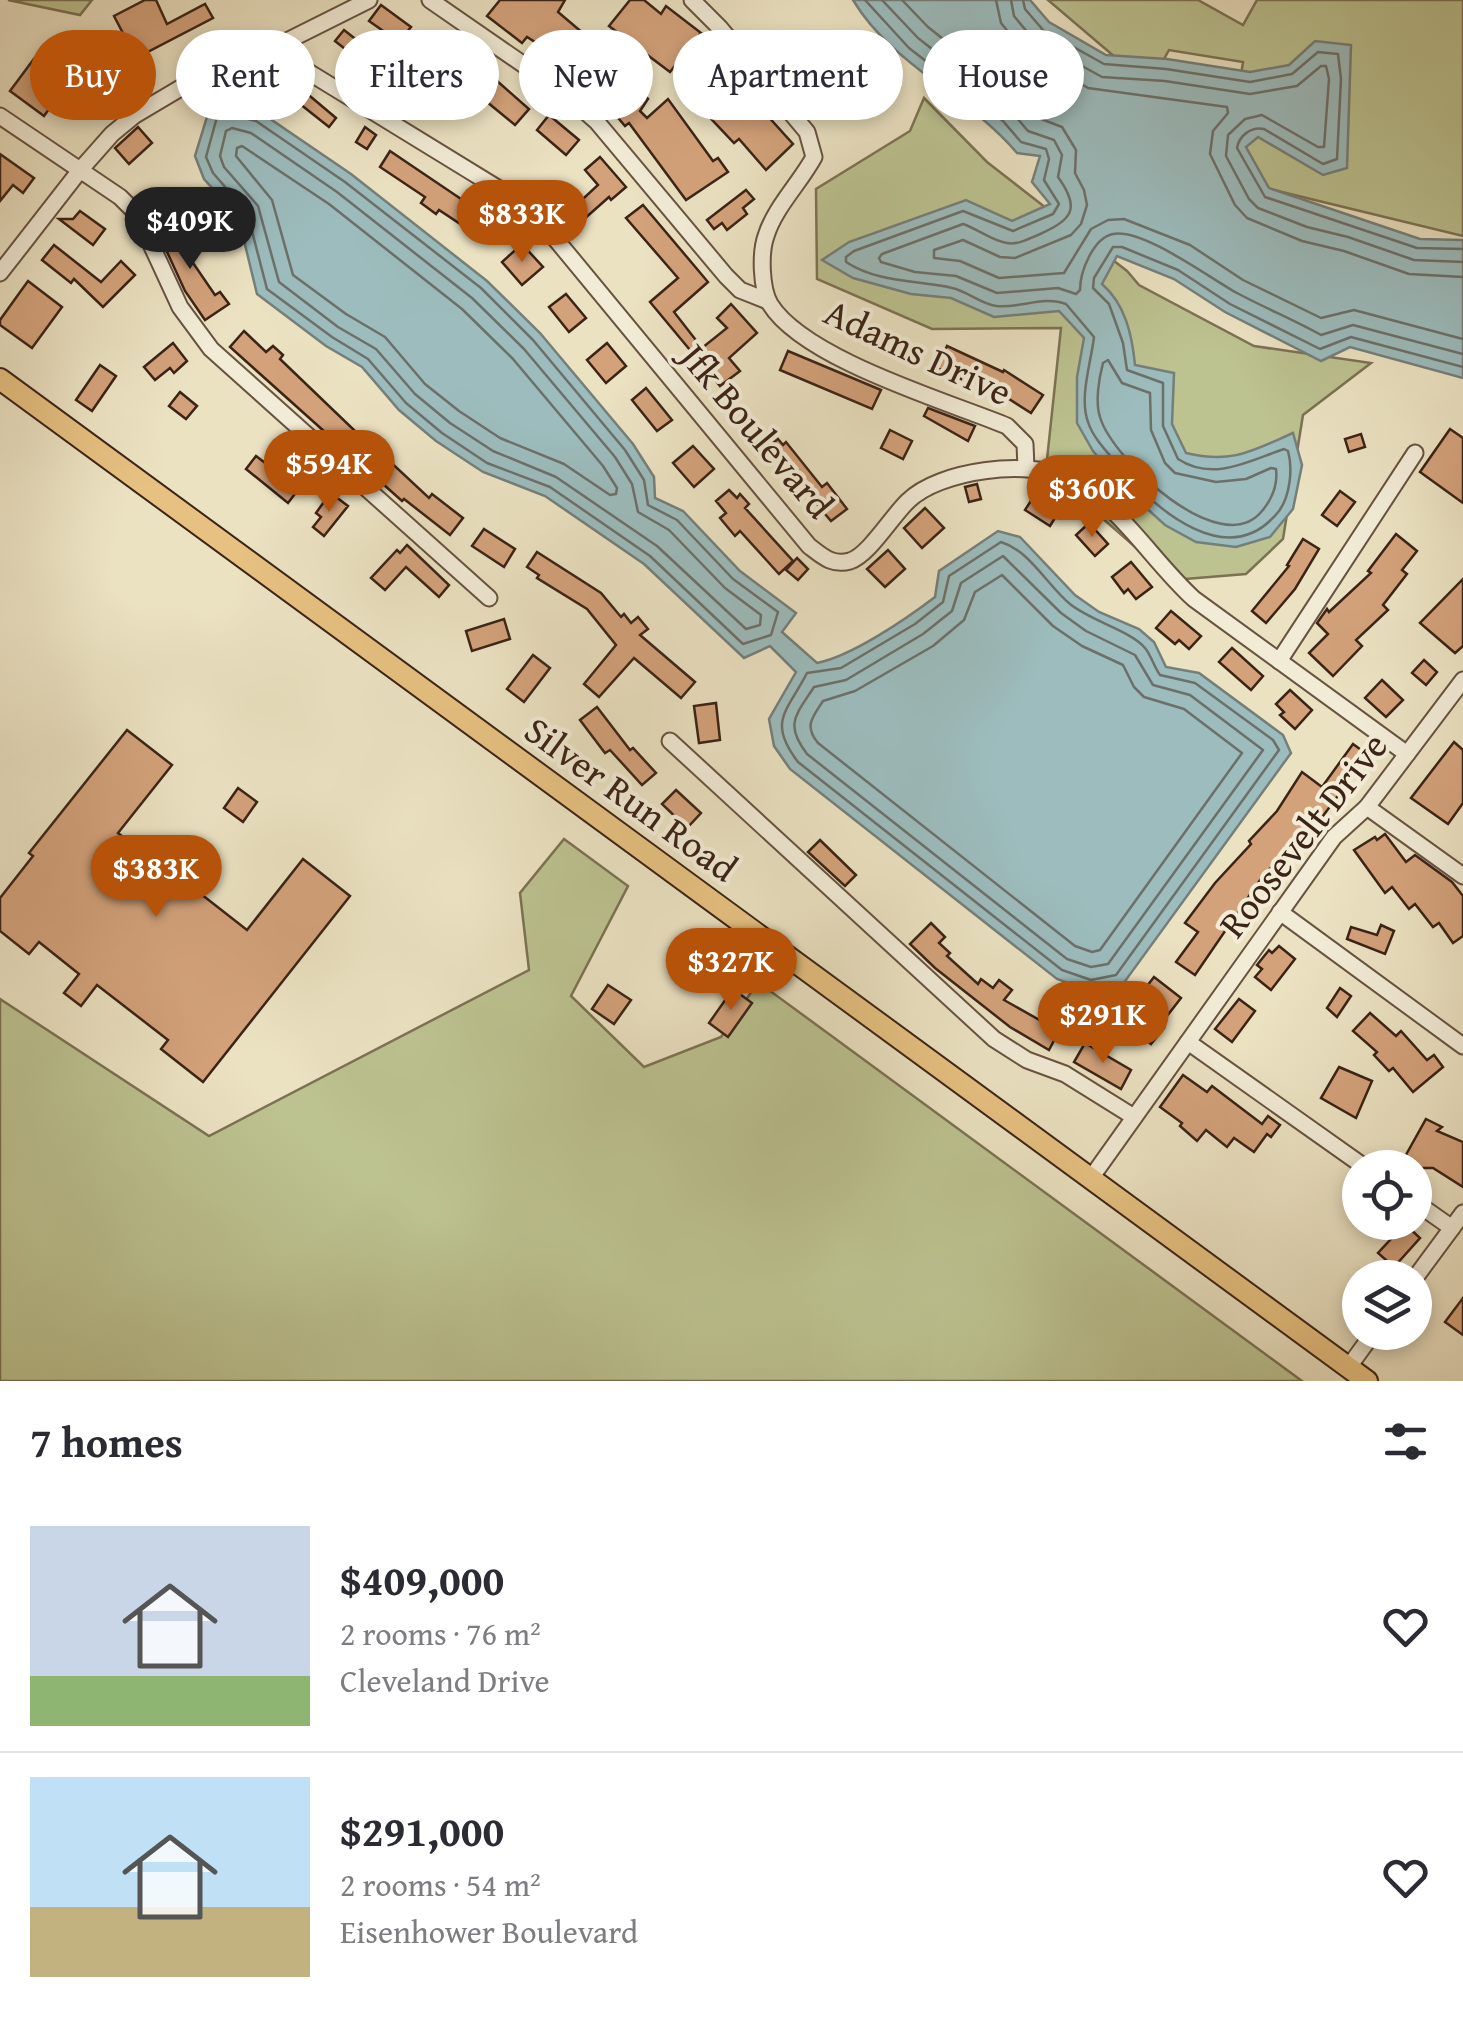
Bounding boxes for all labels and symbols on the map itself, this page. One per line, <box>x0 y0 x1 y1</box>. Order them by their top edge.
pin: $833K <box>452 180 592 265</box>
pin: $409K <box>120 187 260 272</box>
street label: Adams Drive <box>815 283 1021 419</box>
street label: Jfk Boulevard <box>665 328 848 531</box>
pin: $594K <box>259 430 399 515</box>
pin: $360K <box>1022 455 1162 540</box>
street label: Silver Run Road <box>513 702 750 895</box>
street label: Roosevelt Drive <box>1204 720 1400 949</box>
pin: $383K <box>86 835 226 920</box>
pin: $327K <box>661 928 801 1013</box>
pin: $291K <box>1033 981 1173 1066</box>

